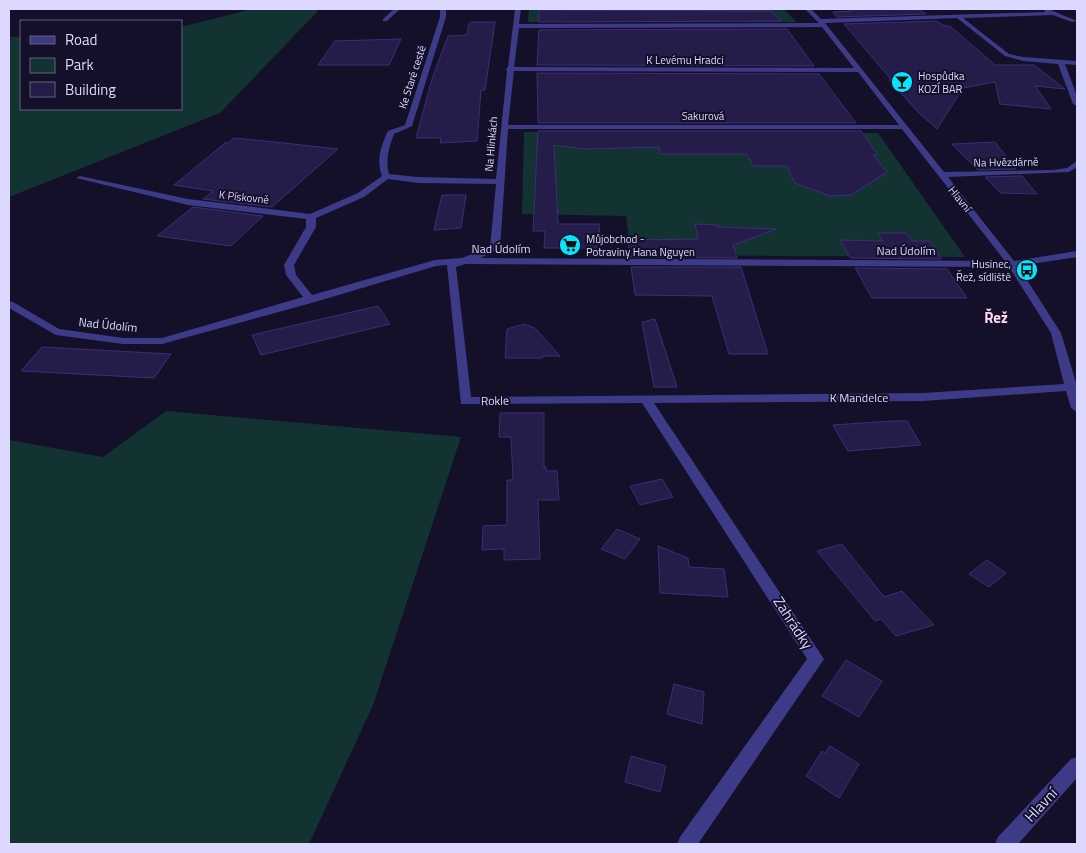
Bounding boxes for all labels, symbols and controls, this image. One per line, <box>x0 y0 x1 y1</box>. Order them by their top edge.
legend <box>20 20 182 110</box>
text: Road <box>65 28 97 51</box>
street label: Ke Staré cestě <box>394 43 430 111</box>
street label: K Levému Hradci <box>646 52 724 68</box>
text: Park <box>65 53 94 76</box>
place label: Hospůdka KOZÍ BAR <box>918 68 965 97</box>
bar icon: Hospůdka KOZÍ BAR <box>890 70 914 94</box>
text: Building <box>65 78 116 101</box>
street label: Sakurová <box>682 108 725 124</box>
street label: Na Hlinkách <box>481 116 501 172</box>
street label: Na Hvězdárně <box>973 153 1039 171</box>
street label: Hlavní <box>945 183 976 217</box>
street label: K Pískovně <box>218 186 270 208</box>
place label: Můjobchod - Potraviny Hana Nguyen <box>586 231 695 260</box>
supermarket icon: Můjobchod - Potraviny Hana Nguyen <box>558 233 582 257</box>
street label: Nad Údolím <box>472 239 530 258</box>
street label: Nad Údolím <box>877 241 935 260</box>
place label: Husinec, Řež, sídliště <box>956 256 1011 285</box>
bus stop icon: Husinec, Řež, sídliště <box>1015 258 1039 282</box>
district label: Řež <box>984 306 1008 329</box>
street label: Nad Údolím <box>78 312 138 337</box>
street label: K Mandelce <box>830 388 888 407</box>
street label: Rokle <box>481 391 509 410</box>
street label: Zahrádky <box>768 592 819 654</box>
street label: Hlavní <box>1019 781 1064 827</box>

